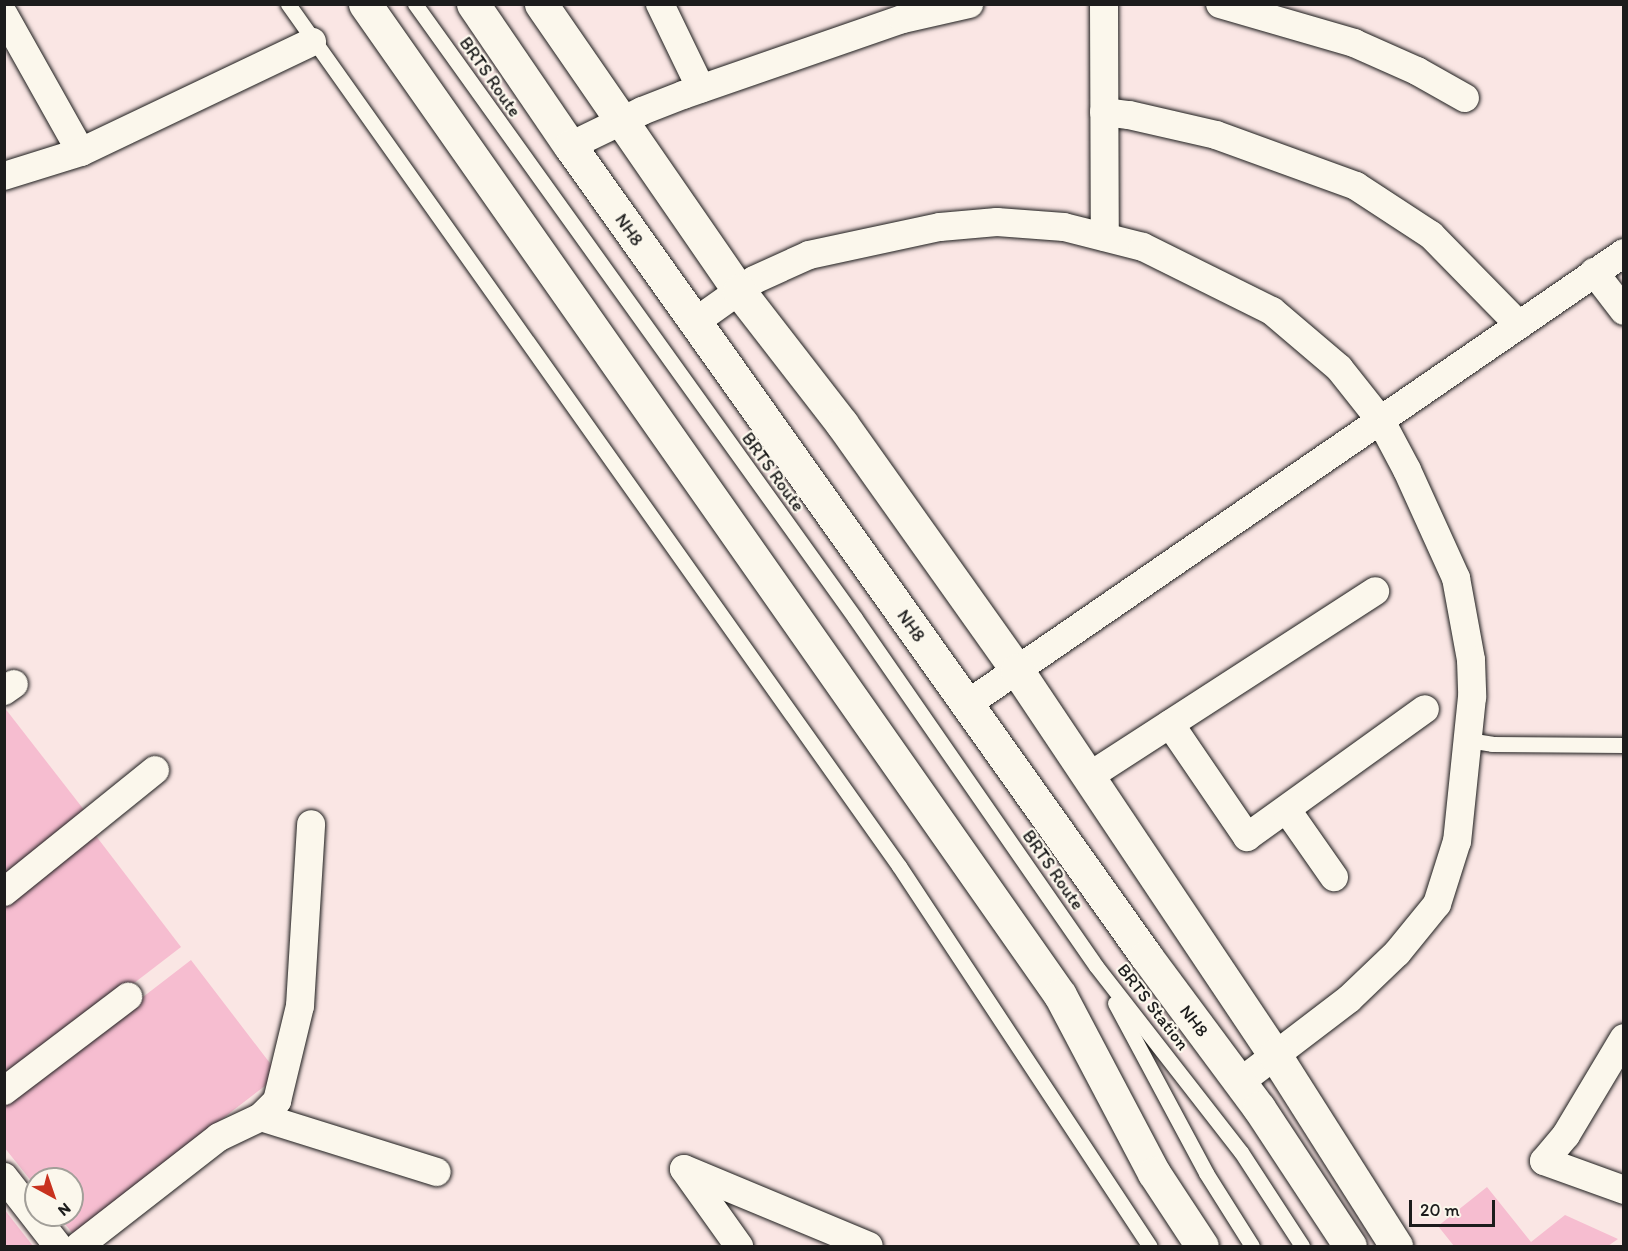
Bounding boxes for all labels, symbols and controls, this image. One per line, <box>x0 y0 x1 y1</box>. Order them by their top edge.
street label: BRTS Route <box>455 33 525 121</box>
street label: NH8 <box>610 210 648 250</box>
street label: BRTS Route <box>737 428 809 516</box>
street label: NH8 <box>892 606 930 646</box>
street label: BRTS Route <box>1018 826 1088 914</box>
street label: BRTS Station <box>1112 959 1194 1055</box>
street label: NH8 <box>1175 1001 1213 1041</box>
north arrow <box>24 1167 84 1227</box>
scale bar <box>1412 1188 1498 1226</box>
text: N <box>54 1199 75 1220</box>
text: 20 m <box>1420 1199 1460 1221</box>

